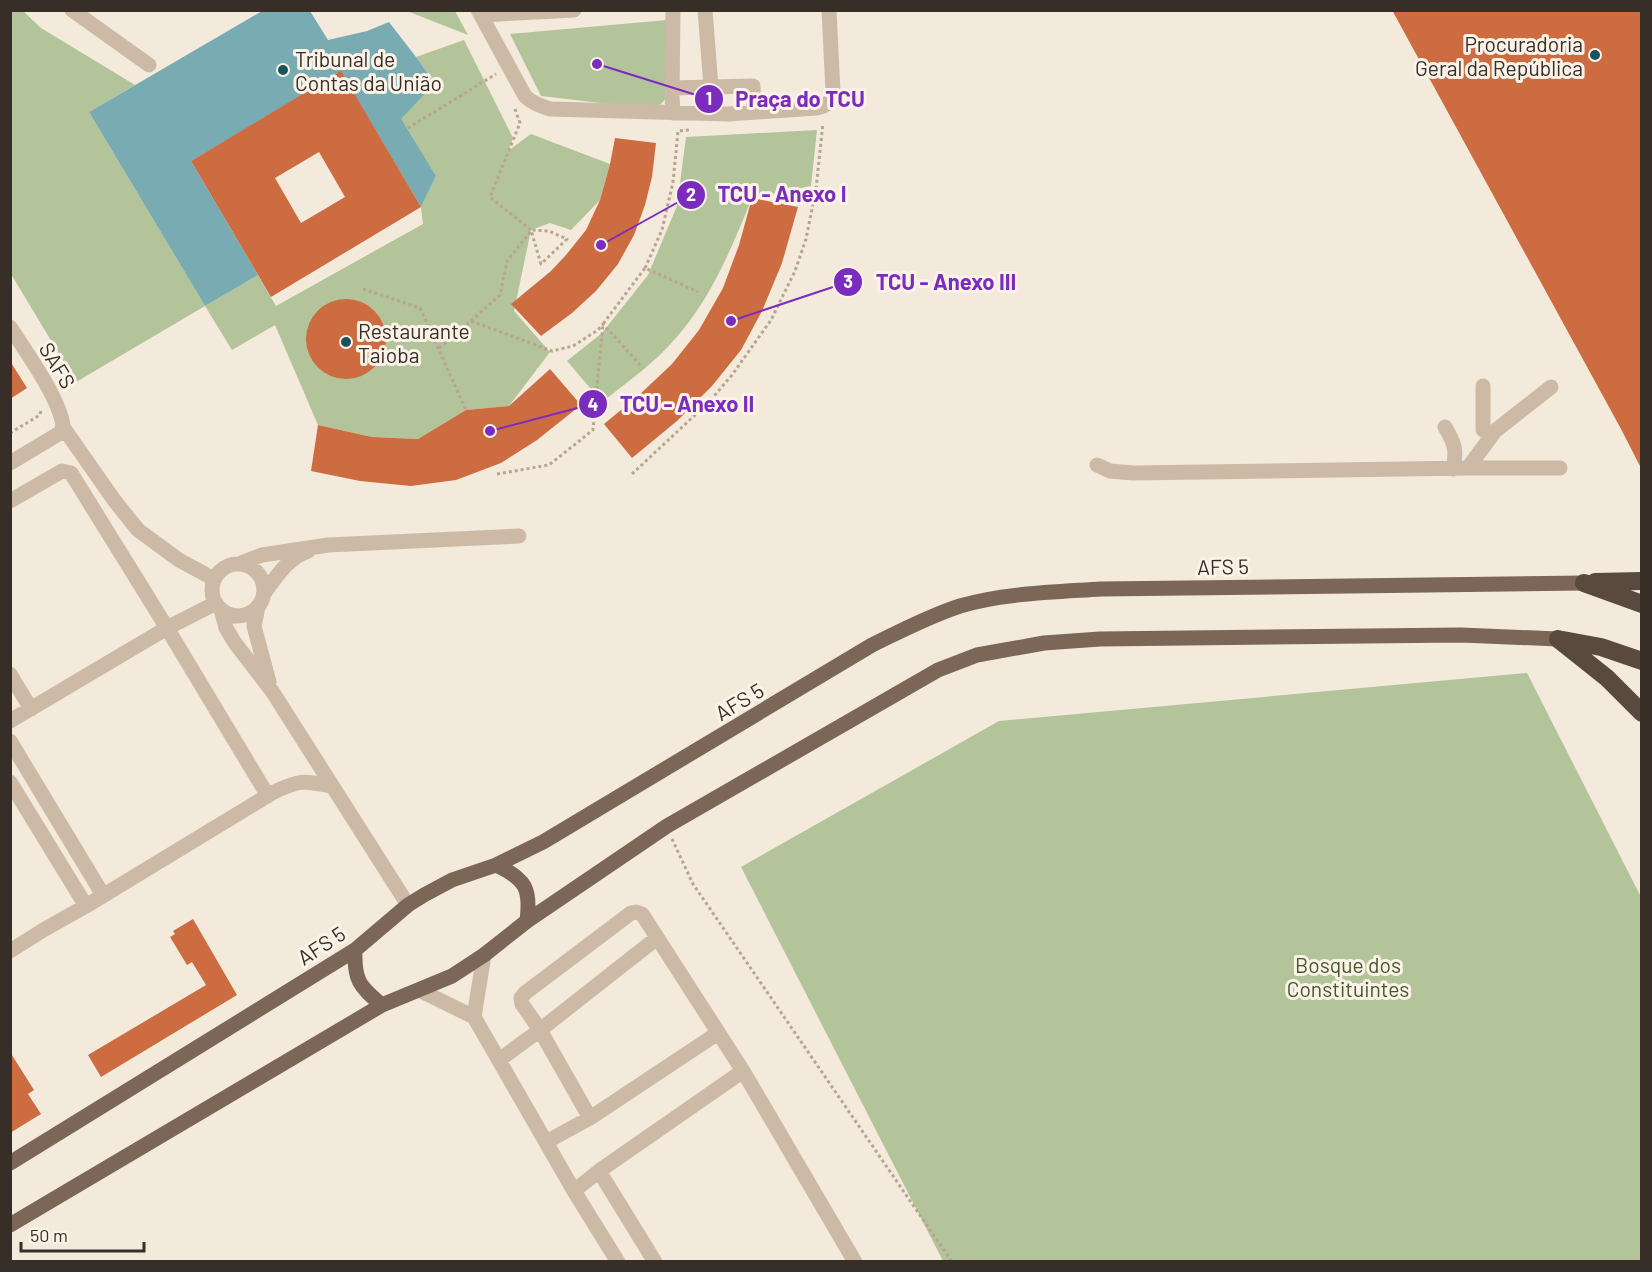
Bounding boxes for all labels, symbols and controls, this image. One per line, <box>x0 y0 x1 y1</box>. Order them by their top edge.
place label: Procuradoria Geral da República <box>1415 31 1583 80</box>
place label: Tribunal de Contas da União <box>295 46 442 95</box>
marker: Procuradoria Geral da República <box>1588 48 1602 62</box>
marker: Tribunal de Contas da União <box>276 63 290 77</box>
callout: Praça do TCU <box>694 79 877 119</box>
text: Praça do TCU <box>735 85 865 111</box>
text: 1 <box>706 87 712 109</box>
callout: TCU - Anexo I <box>676 175 859 215</box>
text: TCU - Anexo I <box>718 180 846 206</box>
text: 2 <box>686 183 696 205</box>
callout: TCU - Anexo III <box>833 262 1028 302</box>
text: TCU - Anexo III <box>876 268 1016 294</box>
text: 3 <box>843 270 853 292</box>
place label: Restaurante Taioba <box>358 318 470 367</box>
marker: Restaurante Taioba <box>339 335 353 349</box>
street label: SAFS <box>35 337 81 393</box>
callout: TCU - Anexo II <box>578 384 767 424</box>
text: TCU - Anexo II <box>620 390 754 416</box>
text: 4 <box>588 393 599 415</box>
street label: AFS 5 <box>1197 553 1249 579</box>
street label: AFS 5 <box>710 677 768 725</box>
street label: AFS 5 <box>292 920 350 970</box>
park label: Bosque dos Constituintes <box>1287 952 1409 1001</box>
scale bar <box>21 1215 144 1253</box>
text: 50 m <box>30 1224 68 1246</box>

